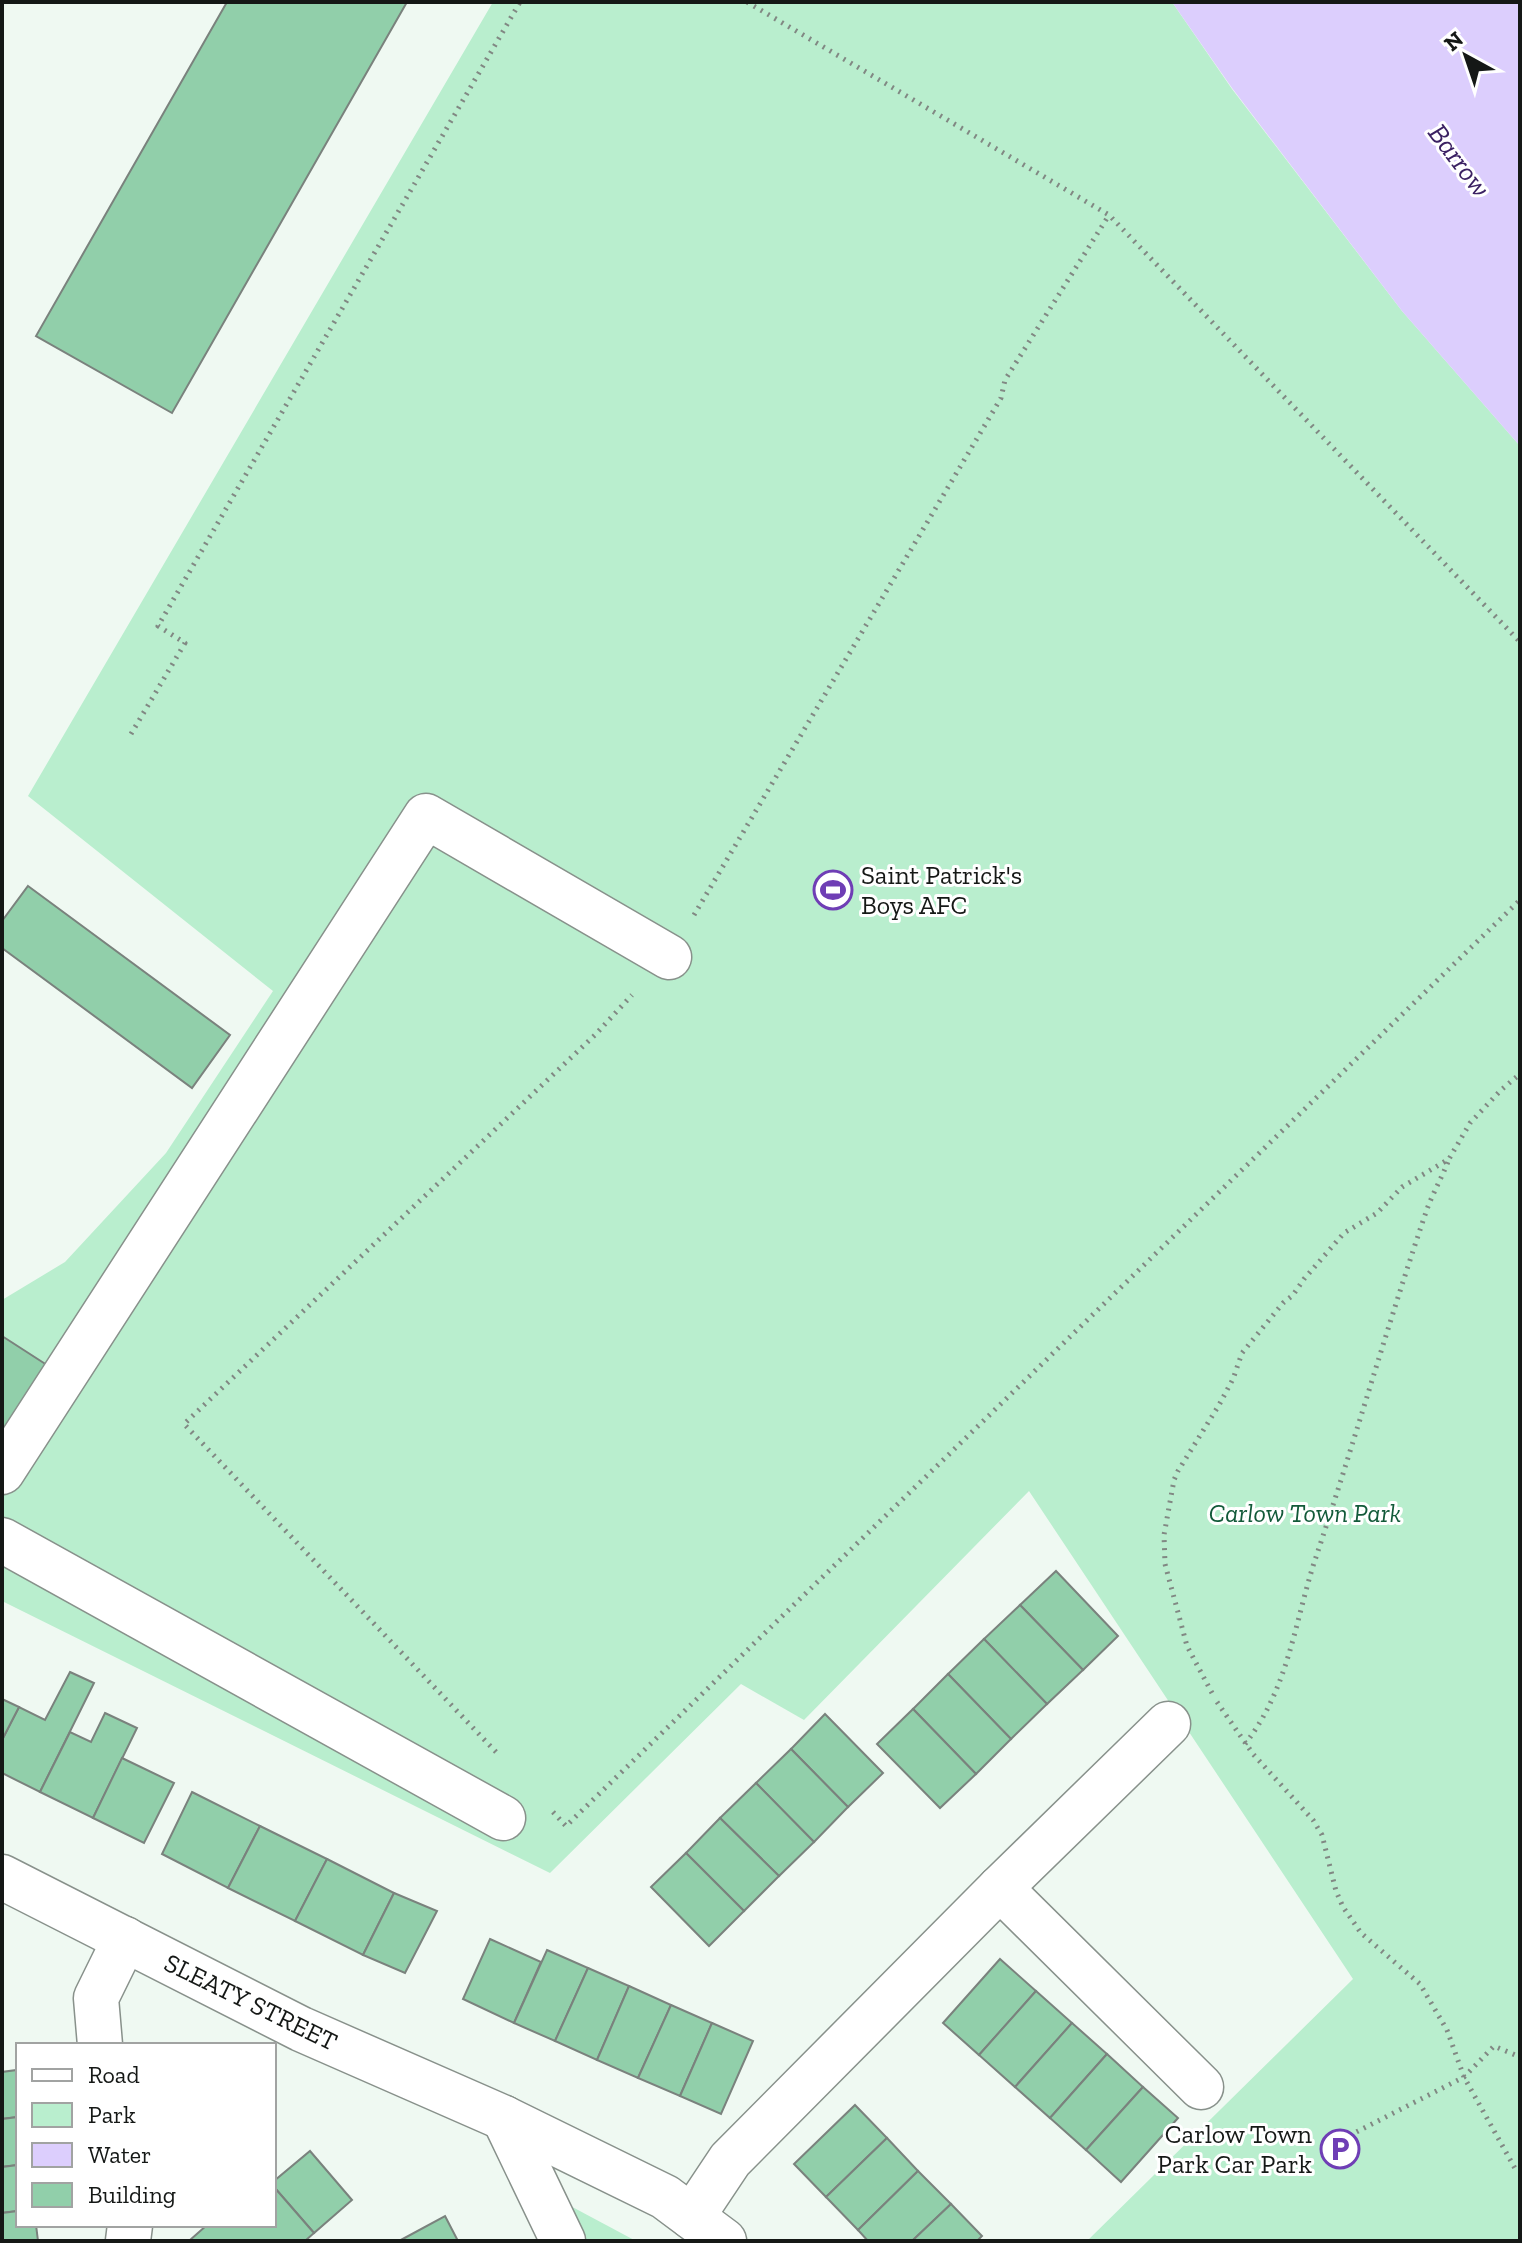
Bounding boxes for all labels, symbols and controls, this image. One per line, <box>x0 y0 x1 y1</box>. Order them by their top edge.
north arrow <box>1426 16 1506 96</box>
text: N <box>1438 25 1469 57</box>
water label: Barrow <box>1421 117 1498 203</box>
place label: Saint Patrick's Boys AFC <box>861 859 1022 921</box>
sports icon: Saint Patrick's Boys AFC <box>812 869 854 911</box>
park label: Carlow Town Park <box>1209 1497 1401 1529</box>
street label: SLEATY STREET <box>159 1946 343 2058</box>
legend <box>16 2043 276 2227</box>
text: Road <box>88 2060 140 2089</box>
text: Park <box>88 2100 136 2129</box>
place label: Carlow Town Park Car Park <box>1157 2118 1312 2180</box>
parking icon: Carlow Town Park Car Park <box>1319 2128 1361 2170</box>
text: Water <box>88 2140 151 2169</box>
text: Building <box>88 2180 176 2209</box>

